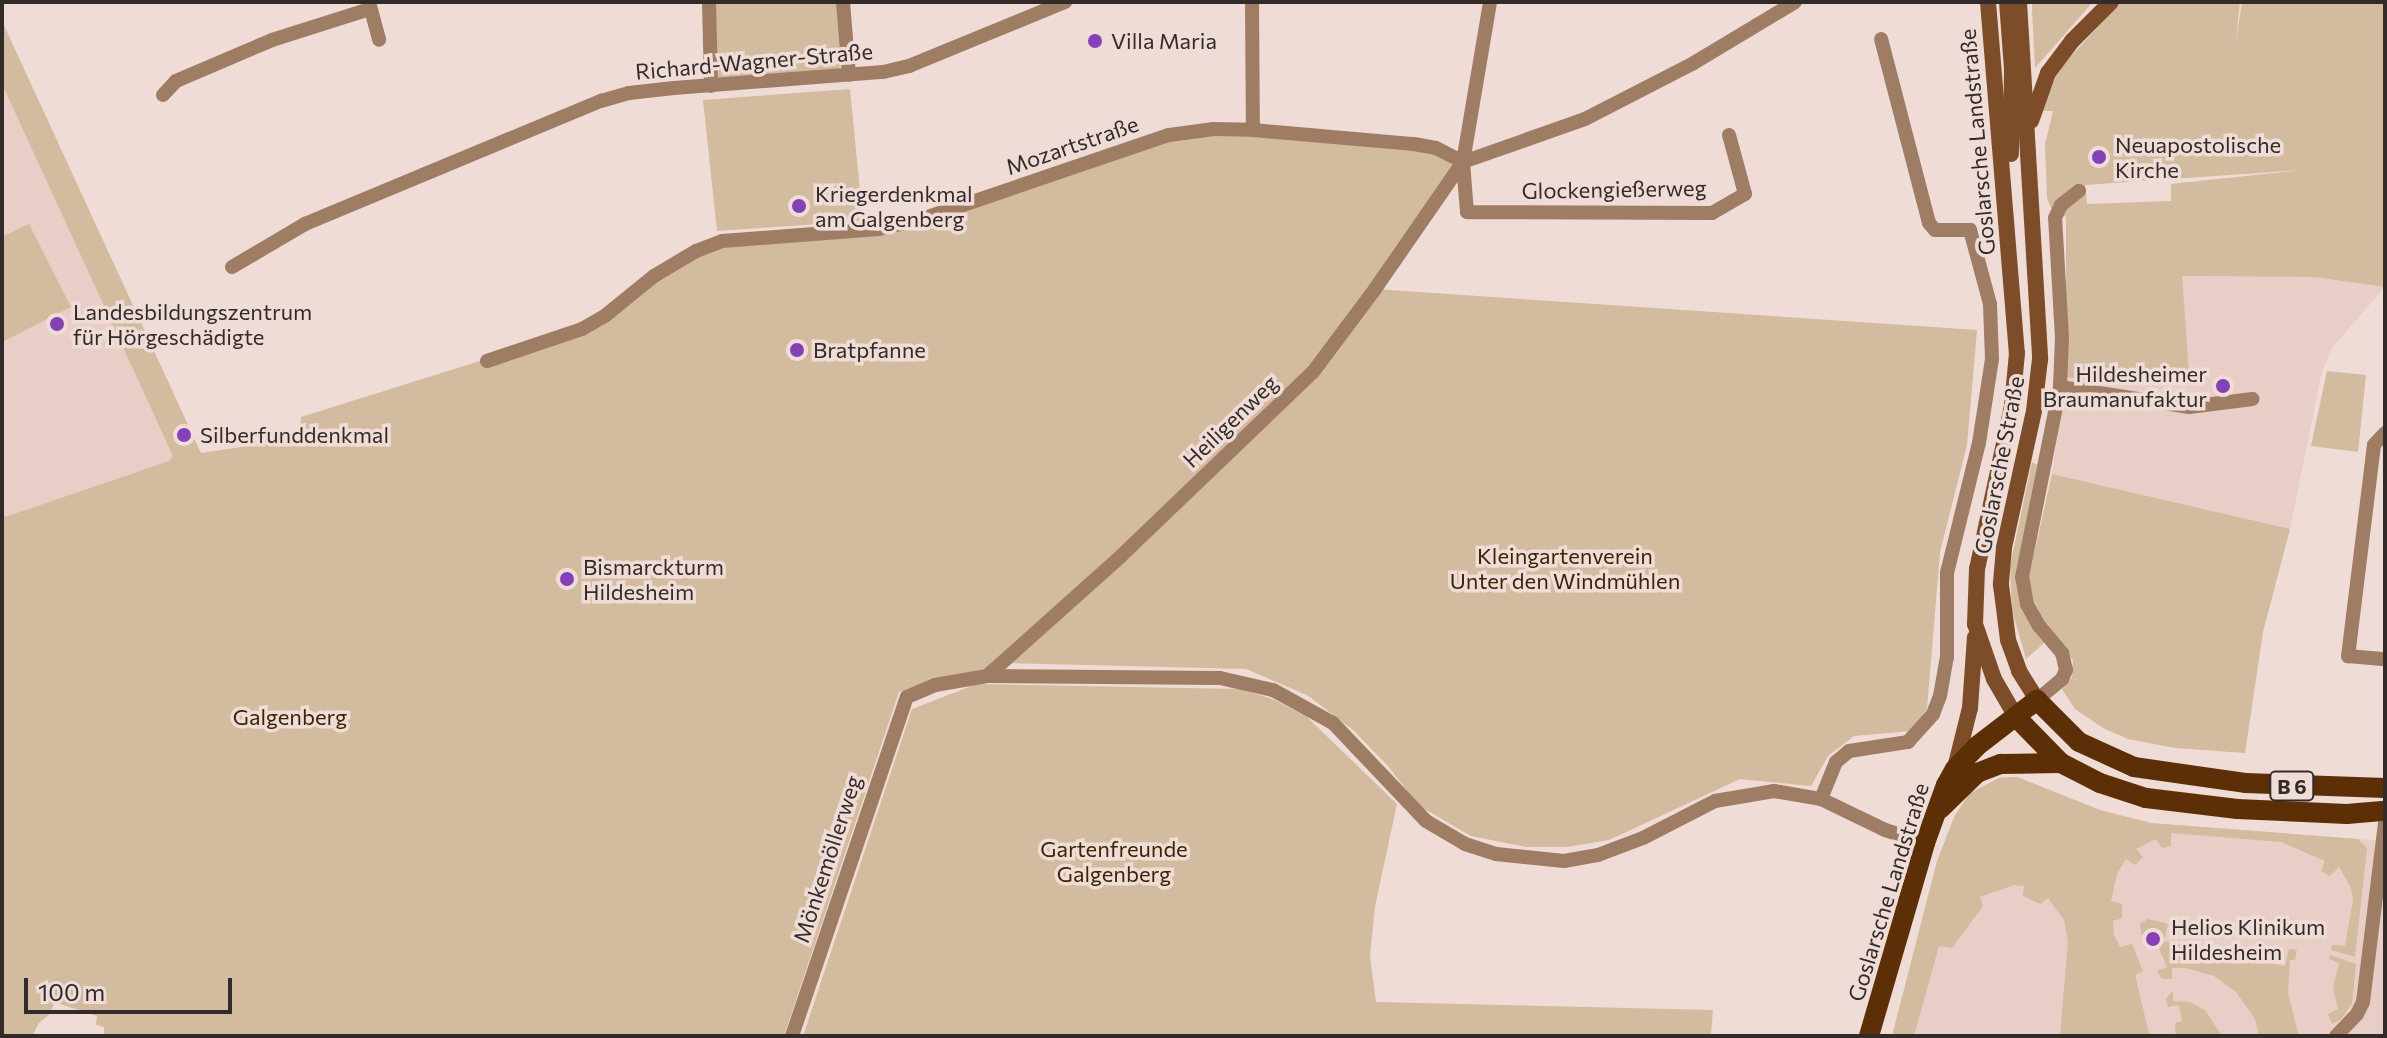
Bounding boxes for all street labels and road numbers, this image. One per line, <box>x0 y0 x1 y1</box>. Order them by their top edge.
street label: Goslarsche Landstraße <box>1954 28 2000 256</box>
street label: Richard-Wagner-Straße <box>634 37 874 85</box>
street label: Mozartstraße <box>1002 110 1142 180</box>
street label: Glockengießerweg <box>1521 174 1707 204</box>
street label: Heiligenweg <box>1177 369 1283 473</box>
street label: Goslarsche Straße <box>1969 374 2029 556</box>
road number: B 6 <box>2268 770 2316 802</box>
street label: Mönkemöllerweg <box>787 772 867 946</box>
street label: Goslarsche Landstraße <box>1842 779 1934 1005</box>

